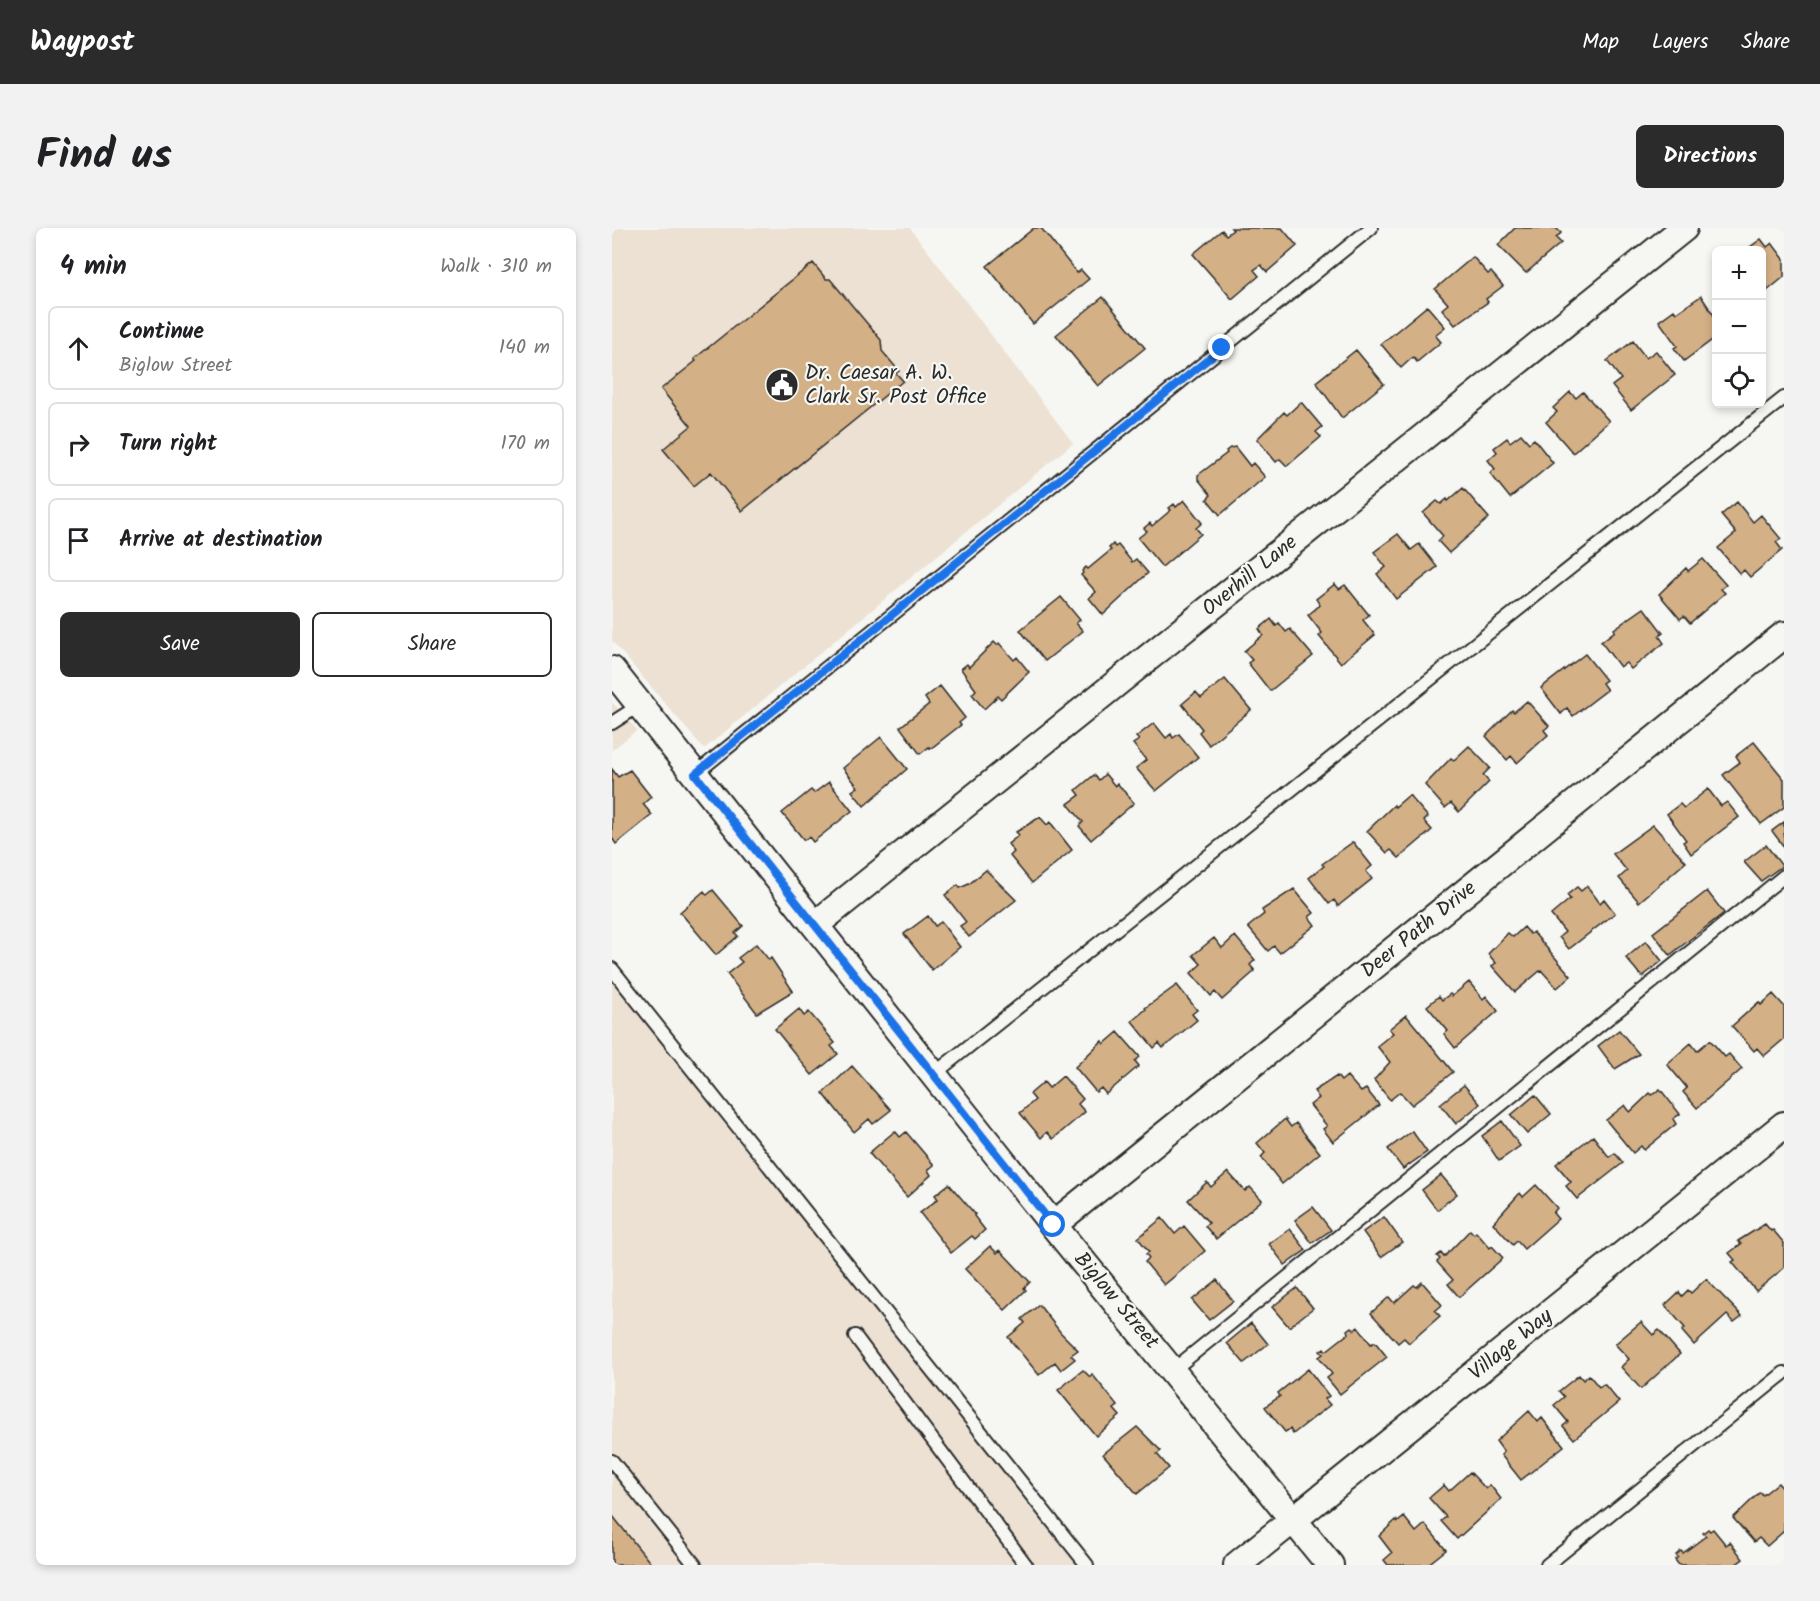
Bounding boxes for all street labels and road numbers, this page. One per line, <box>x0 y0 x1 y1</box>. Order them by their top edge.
street label: Overhill Lane <box>1195 527 1306 625</box>
street label: Deer Path Drive <box>1354 873 1484 987</box>
street label: Biglow Street <box>1065 1245 1167 1358</box>
street label: Village Way <box>1462 1301 1560 1389</box>

